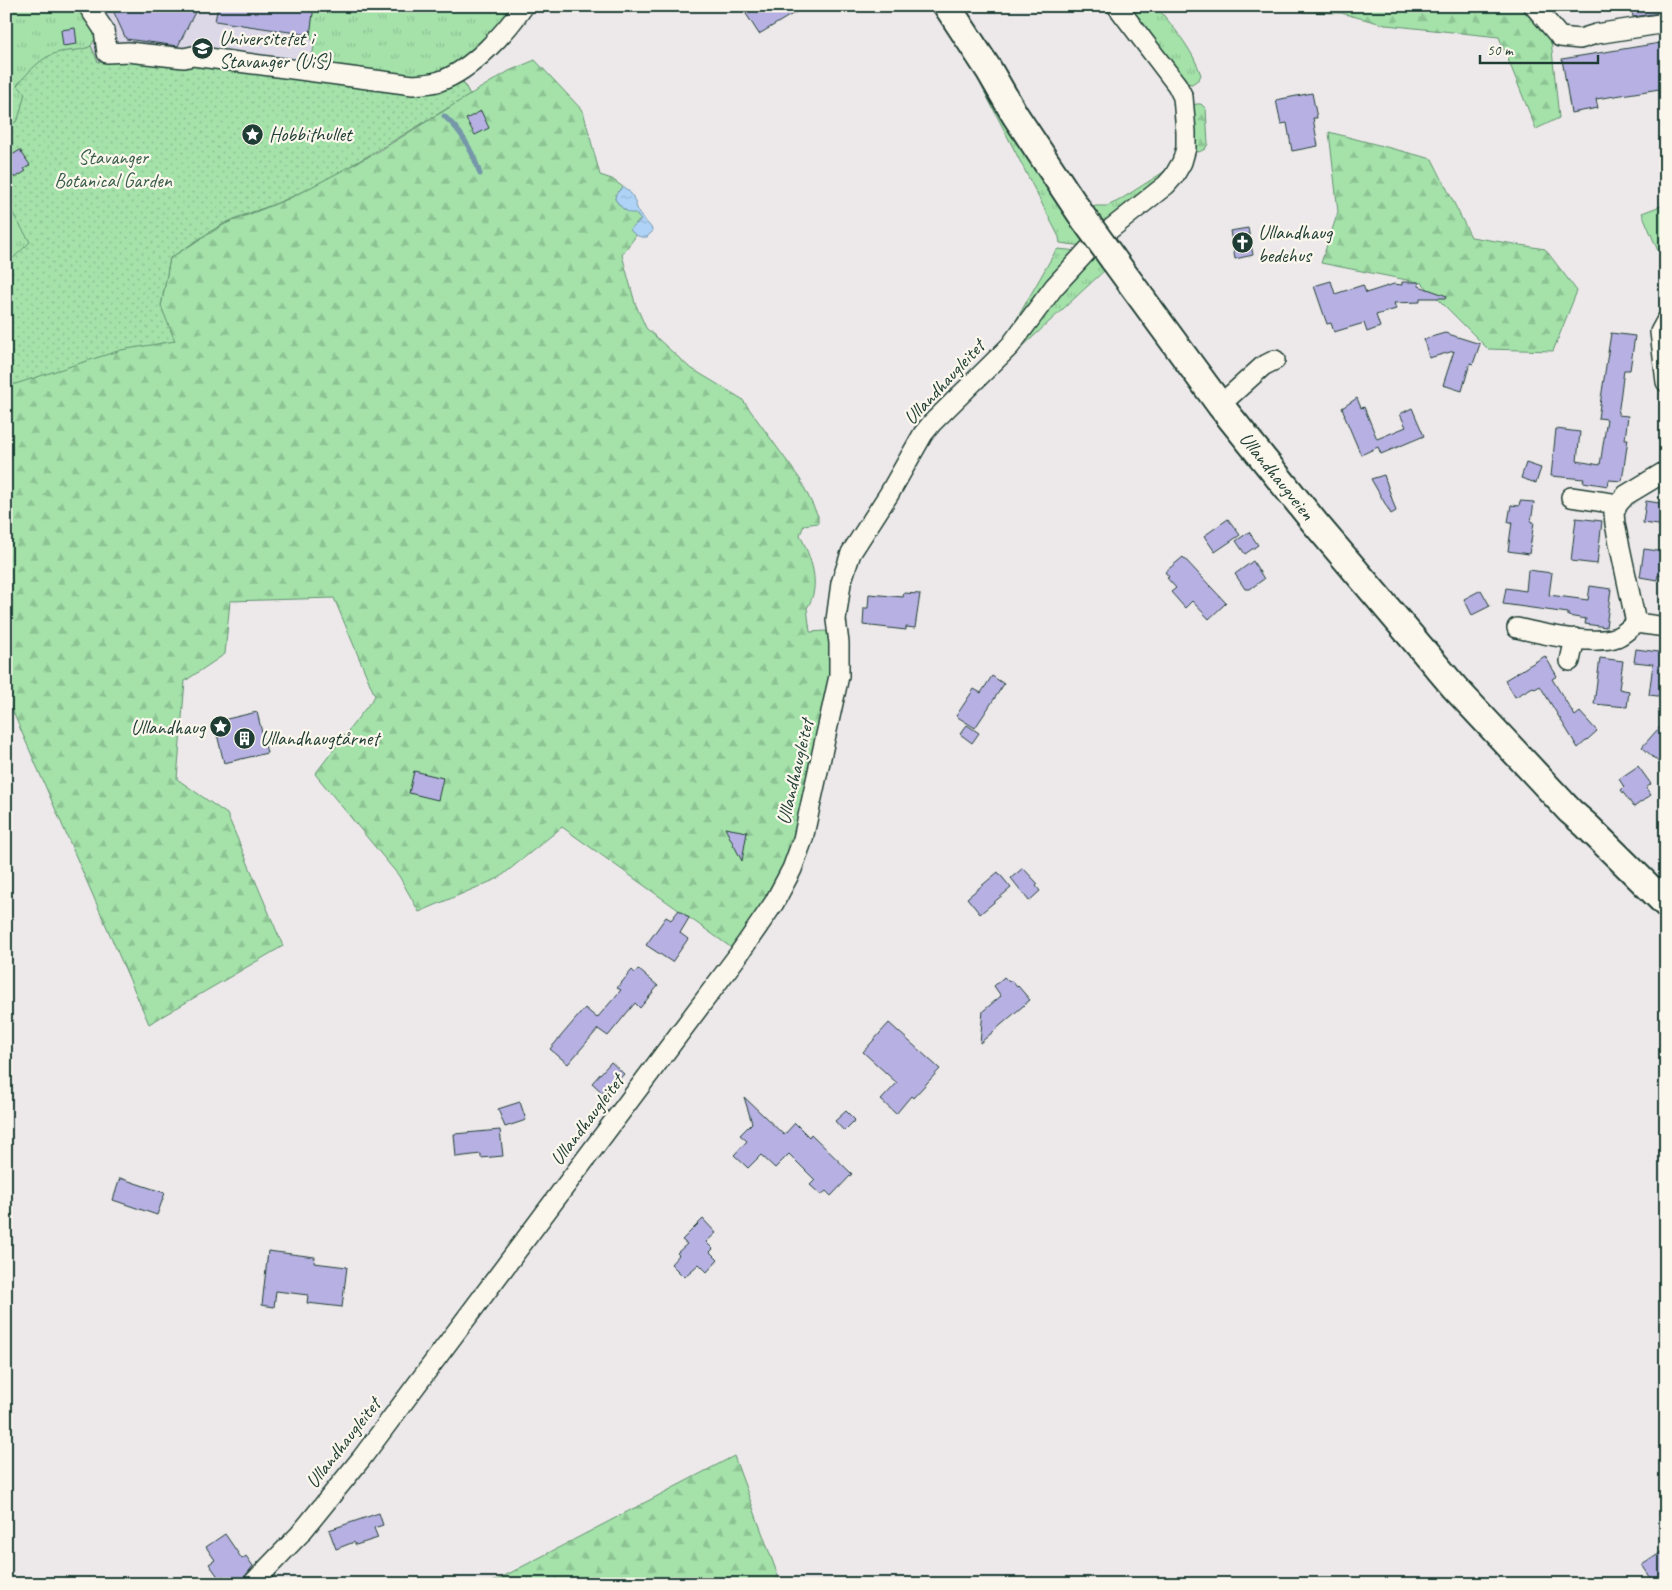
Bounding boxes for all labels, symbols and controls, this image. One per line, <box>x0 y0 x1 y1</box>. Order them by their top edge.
place label: Universitetet i Stavanger (UiS) <box>219 26 332 74</box>
scale bar <box>1480 32 1597 64</box>
school or university icon: Universitetet i Stavanger (UiS) <box>191 37 215 61</box>
text: 50 m <box>1487 41 1514 60</box>
place icon: Hobbithullet <box>241 122 265 146</box>
place label: Hobbithullet <box>269 122 354 147</box>
park label: Stavanger Botanical Garden <box>54 145 173 193</box>
place label: Ullandhaug bedehus <box>1258 220 1334 268</box>
church icon: Ullandhaug bedehus <box>1230 231 1254 255</box>
street label: Ullandhaugleitet <box>898 332 992 430</box>
street label: Ullandhaugveien <box>1234 427 1321 526</box>
street label: Ullandhaugleitet <box>771 713 820 827</box>
place label: Ullandhaug <box>131 715 207 740</box>
place icon: Ullandhaug <box>209 715 233 739</box>
building icon: Ullandhaugtårnet <box>232 726 256 750</box>
place label: Ullandhaugtårnet <box>260 726 382 751</box>
street label: Ullandhaugleitet <box>545 1067 631 1170</box>
street label: Ullandhaugleitet <box>300 1390 388 1493</box>

